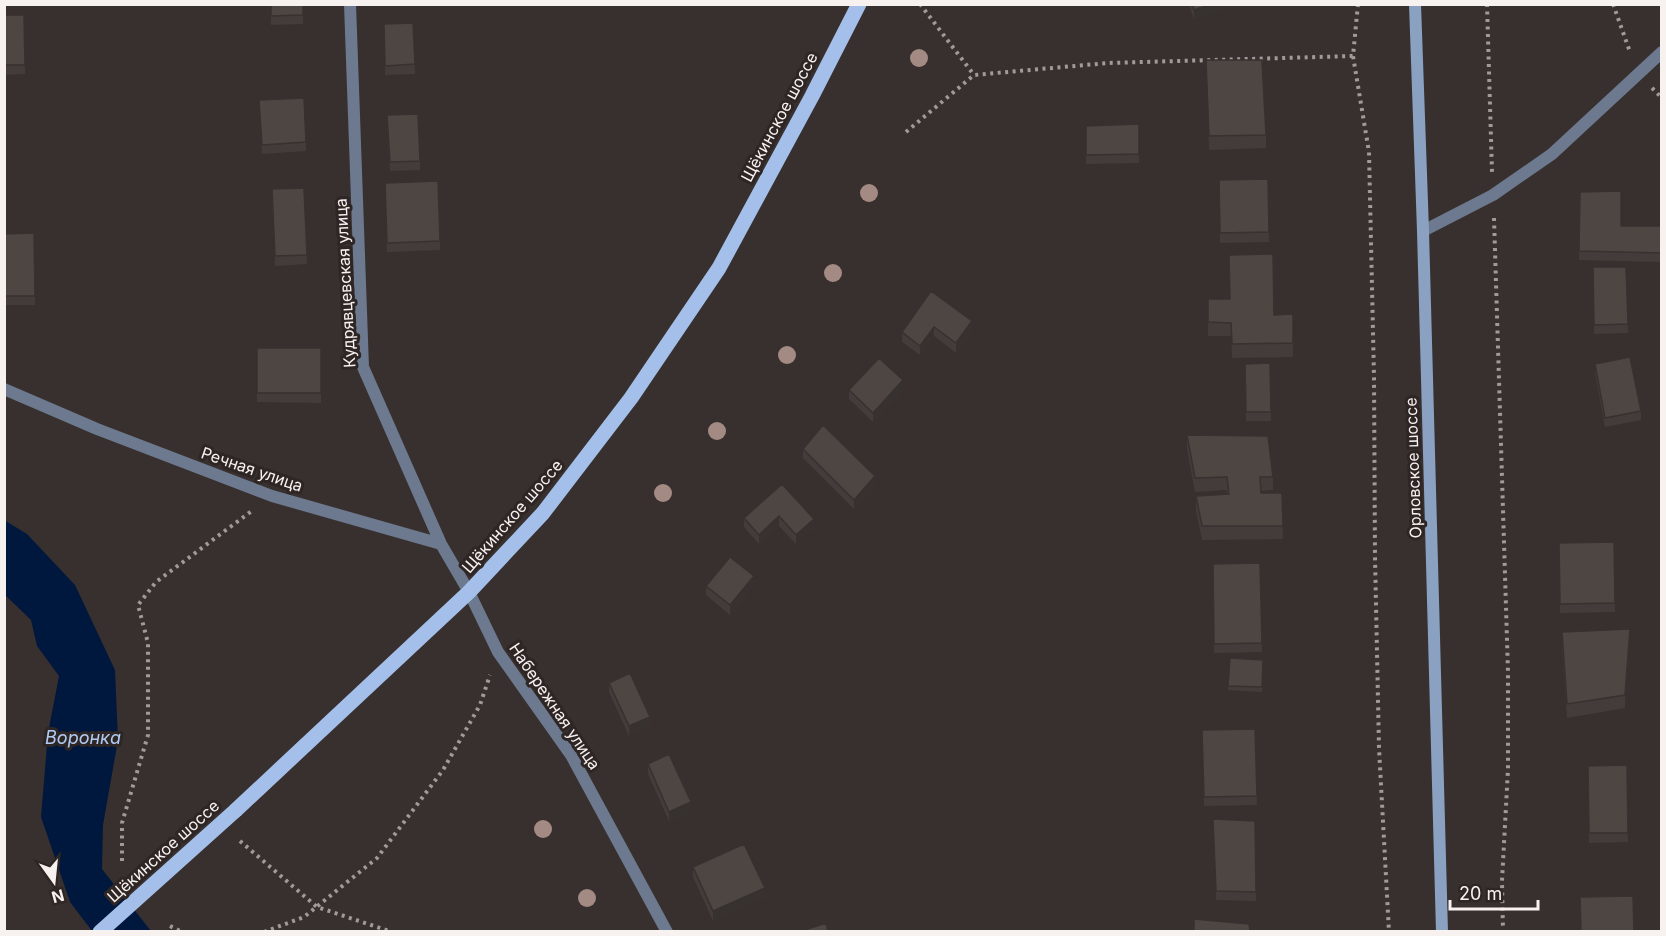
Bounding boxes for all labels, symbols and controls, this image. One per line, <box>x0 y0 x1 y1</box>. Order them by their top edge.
street label: Щёкинское шоссе <box>736 49 822 185</box>
street label: Кудрявцевская улица <box>331 198 359 368</box>
street label: Орловское шоссе <box>1401 397 1425 539</box>
street label: Речная улица <box>199 442 305 496</box>
street label: Щёкинское шоссе <box>457 455 567 577</box>
street label: Набережная улица <box>505 639 605 773</box>
water label: Воронка <box>45 727 121 748</box>
street label: Щёкинское шоссе <box>103 795 223 907</box>
north arrow <box>24 852 84 912</box>
scale bar <box>1450 873 1538 911</box>
text: 20 m <box>1459 883 1502 904</box>
text: N <box>49 885 66 908</box>

